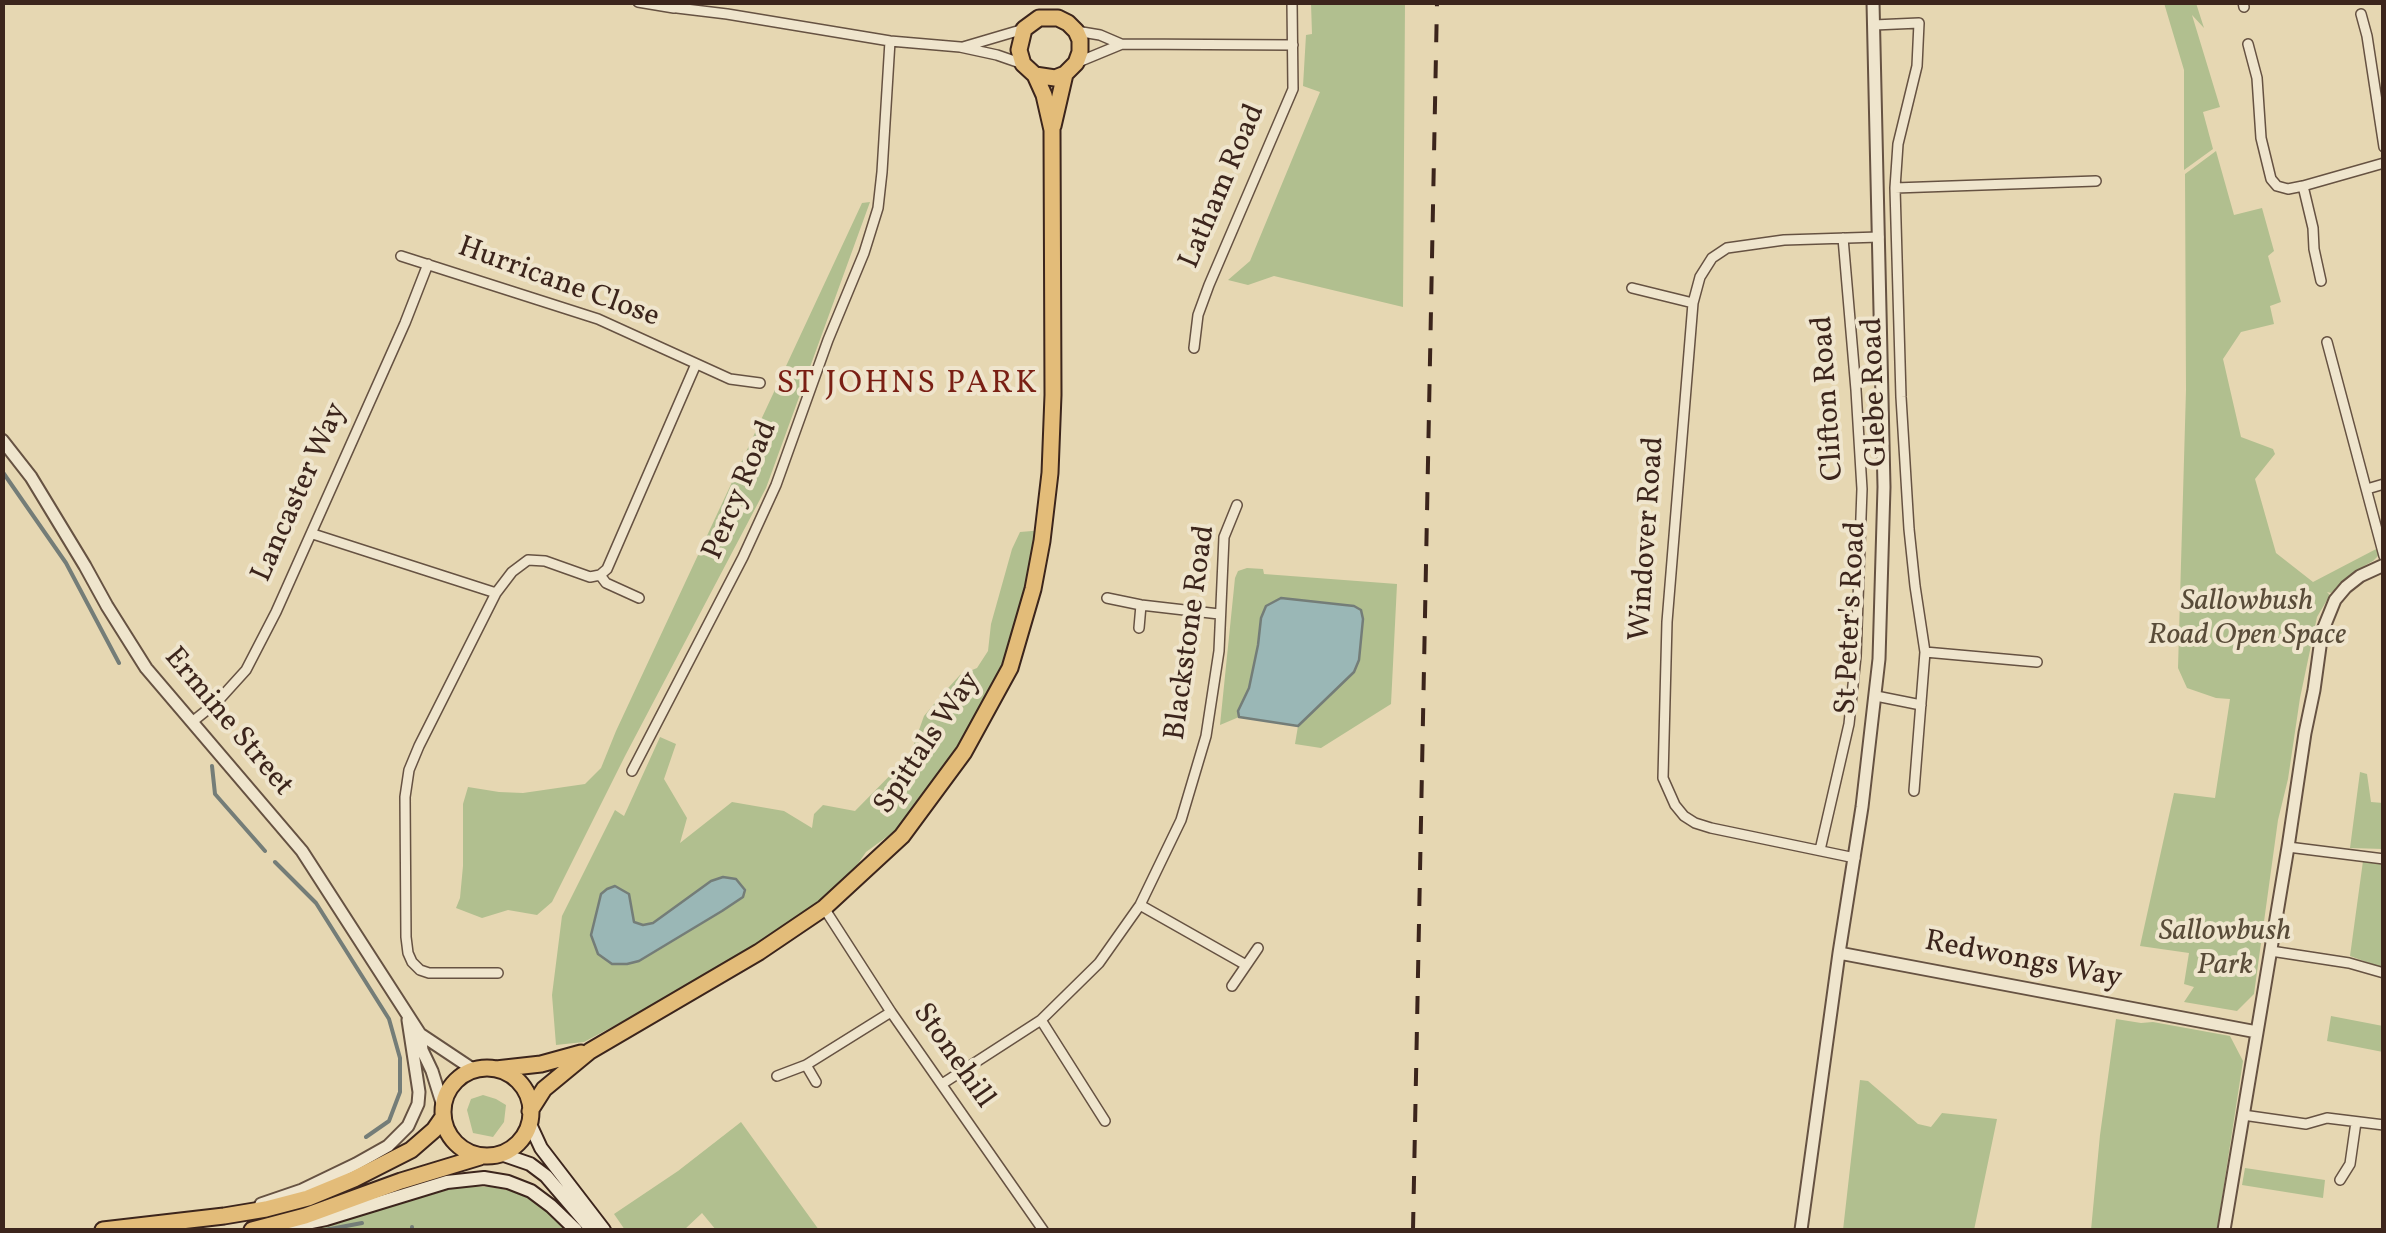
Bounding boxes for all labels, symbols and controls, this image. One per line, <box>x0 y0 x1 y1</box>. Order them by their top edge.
street label: Latham Road <box>1173 99 1275 275</box>
street label: Hurricane Close <box>452 231 664 337</box>
street label: Clifton Road <box>1806 314 1854 482</box>
street label: Glebe Road <box>1856 317 1898 467</box>
district label: ST JOHNS PARK <box>777 367 1039 405</box>
street label: Lancaster Way <box>245 398 357 588</box>
street label: Percy Road <box>697 416 787 566</box>
street label: Windover Road <box>1624 436 1674 642</box>
street label: St Peter's Road <box>1830 520 1876 716</box>
street label: Blackstone Road <box>1159 523 1225 743</box>
park label: Sallowbush Road Open Space <box>2148 585 2346 656</box>
street label: Ermine Street <box>154 641 300 805</box>
street label: Spittals Way <box>868 666 990 822</box>
park label: Sallowbush Park <box>2159 915 2291 986</box>
street label: Redwongs Way <box>1921 925 2125 999</box>
street label: Stonehill <box>903 998 1001 1116</box>

